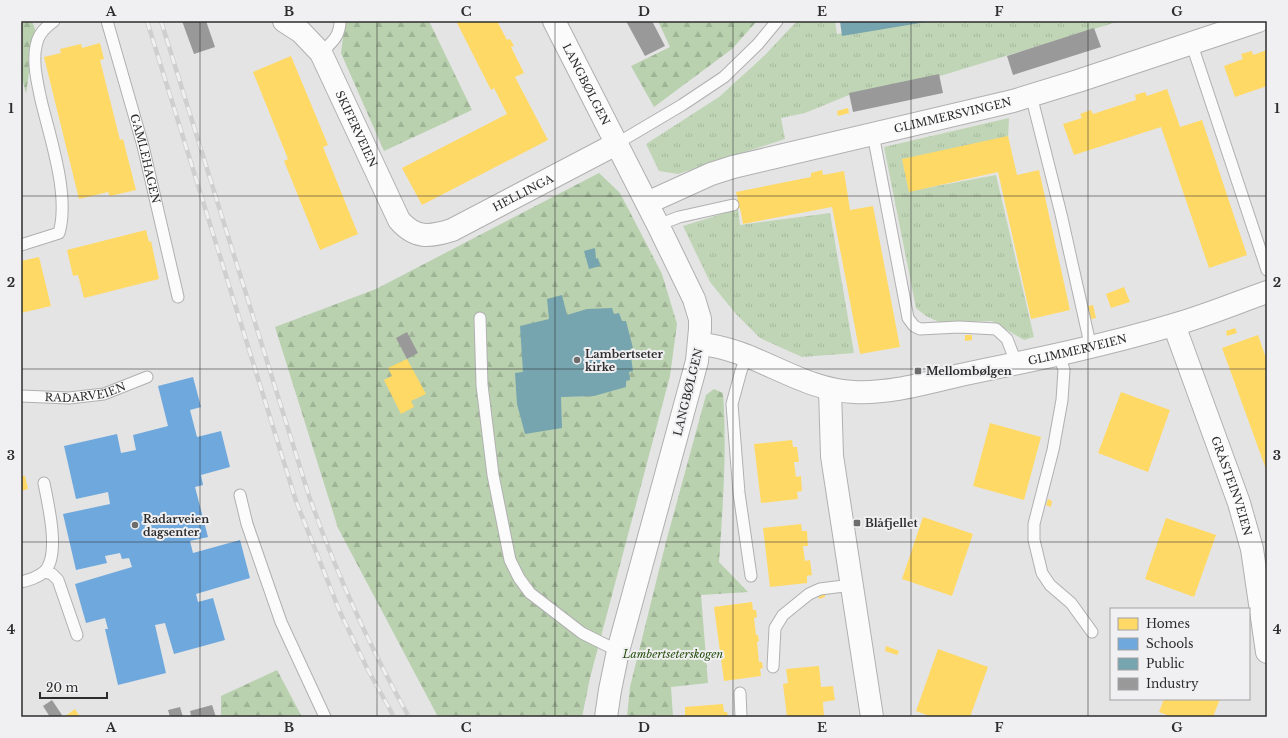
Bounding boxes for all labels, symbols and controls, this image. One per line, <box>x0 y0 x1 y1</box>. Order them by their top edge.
text: A <box>105 3 117 20</box>
text: B <box>284 3 294 20</box>
text: C <box>461 3 472 20</box>
text: D <box>638 3 650 20</box>
text: E <box>817 3 827 20</box>
text: F <box>995 3 1004 20</box>
text: G <box>1171 3 1183 20</box>
street label: LANGBØLGEN <box>560 41 613 128</box>
street label: SKIFERVEIEN <box>333 88 380 169</box>
street label: GLIMMERSVINGEN <box>892 95 1013 136</box>
text: 1 <box>8 100 14 117</box>
text: 1 <box>1274 100 1280 117</box>
street label: GAMLEHAGEN <box>127 112 163 205</box>
street label: HELLINGA <box>490 171 556 214</box>
text: 2 <box>7 274 15 291</box>
text: 2 <box>1273 274 1281 291</box>
street label: GLIMMERVEIEN <box>1027 331 1128 368</box>
place label: Lambertseter kirke <box>585 347 664 374</box>
street label: LANGBØLGEN <box>670 347 706 437</box>
marker: Lambertseter kirke <box>572 355 582 365</box>
place label: Mellombølgen <box>926 364 1012 378</box>
marker: Mellombølgen <box>913 366 923 376</box>
street label: RADARVEIEN <box>44 379 128 405</box>
street label: GRÅSTEINVEIEN <box>1208 434 1255 537</box>
text: 3 <box>7 447 15 464</box>
text: 3 <box>1273 447 1281 464</box>
place label: Radarveien dagsenter <box>143 512 209 539</box>
place label: Blåfjellet <box>865 516 918 530</box>
marker: Blåfjellet <box>852 518 862 528</box>
marker: Radarveien dagsenter <box>130 520 140 530</box>
legend <box>1110 608 1250 700</box>
text: Homes <box>1146 616 1190 631</box>
text: 4 <box>7 621 16 638</box>
text: 4 <box>1273 621 1282 638</box>
text: Schools <box>1146 636 1193 651</box>
park label: Lambertseterskogen <box>622 647 723 661</box>
text: Public <box>1146 656 1185 671</box>
scale bar <box>40 674 107 700</box>
text: Industry <box>1146 676 1199 691</box>
text: 20 m <box>46 680 78 695</box>
text: A <box>105 719 117 736</box>
text: B <box>284 719 294 736</box>
text: C <box>461 719 472 736</box>
text: D <box>638 719 650 736</box>
text: E <box>817 719 827 736</box>
text: F <box>995 719 1004 736</box>
text: G <box>1171 719 1183 736</box>

